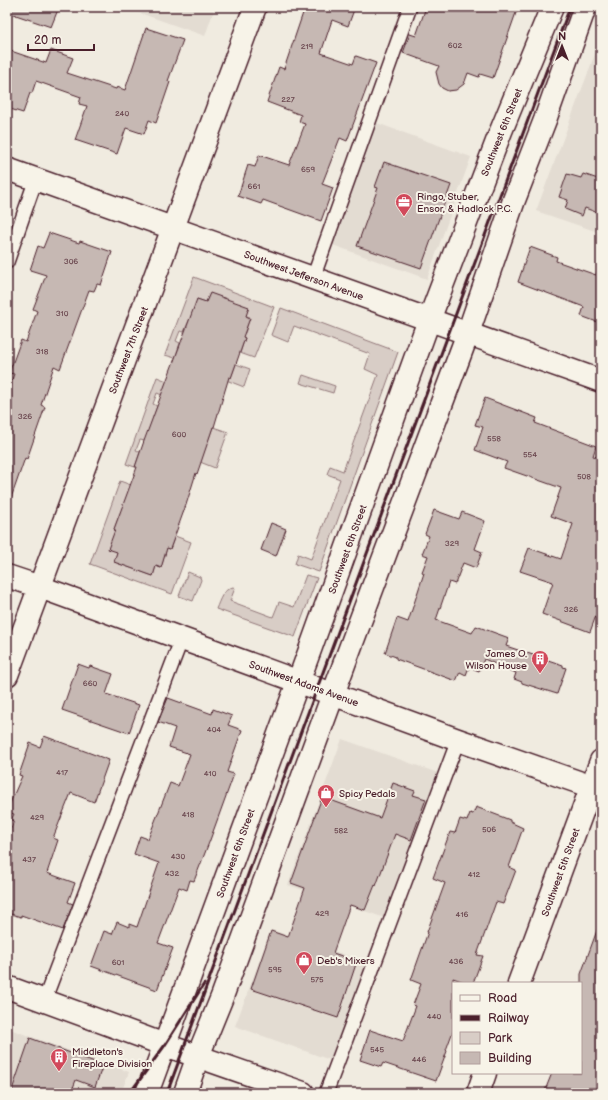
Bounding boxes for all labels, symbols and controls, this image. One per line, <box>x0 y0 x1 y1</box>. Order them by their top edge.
scale bar <box>28 26 94 52</box>
north arrow <box>542 26 582 66</box>
text: N <box>558 30 566 43</box>
text: 20 m <box>34 33 61 48</box>
house number: 602 <box>448 41 462 50</box>
house number: 219 <box>301 42 314 51</box>
street label: Southwest 6th Street <box>479 87 525 178</box>
house number: 227 <box>281 95 295 104</box>
house number: 240 <box>115 109 129 118</box>
house number: 659 <box>301 165 315 174</box>
house number: 661 <box>248 182 260 191</box>
place label: Ringo, Stuber, Ensor, & Hadlock P.C. <box>417 191 513 215</box>
office icon: Ringo, Stuber, Ensor, & Hadlock P.C. <box>394 192 414 217</box>
street label: Southwest Jefferson Avenue <box>242 249 365 303</box>
house number: 306 <box>64 257 78 266</box>
street label: Southwest 7th Street <box>107 305 151 396</box>
house number: 310 <box>56 309 69 318</box>
house number: 318 <box>36 347 49 356</box>
house number: 326 <box>18 412 32 421</box>
house number: 600 <box>172 430 186 439</box>
house number: 558 <box>487 434 501 443</box>
house number: 554 <box>523 450 537 459</box>
house number: 508 <box>577 472 591 481</box>
street label: Southwest 6th Street <box>326 503 370 595</box>
house number: 329 <box>445 539 460 548</box>
house number: 326 <box>564 605 578 614</box>
place label: James O. Wilson House <box>465 648 527 672</box>
building icon: James O. Wilson House <box>530 649 550 674</box>
street label: Southwest Adams Avenue <box>247 658 360 709</box>
house number: 660 <box>83 679 98 688</box>
house number: 404 <box>207 725 221 734</box>
house number: 417 <box>56 768 68 777</box>
house number: 410 <box>204 769 217 778</box>
shop icon: Spicy Pedals <box>316 783 336 808</box>
place label: Spicy Pedals <box>339 788 395 800</box>
street label: Southwest 6th Street <box>214 807 258 899</box>
house number: 418 <box>182 810 195 819</box>
house number: 429 <box>30 813 44 822</box>
house number: 506 <box>482 825 496 834</box>
house number: 582 <box>334 826 348 835</box>
street label: Southwest 5th Street <box>539 826 583 918</box>
house number: 430 <box>171 852 186 861</box>
house number: 437 <box>22 855 36 864</box>
house number: 432 <box>165 869 180 878</box>
house number: 412 <box>468 870 481 879</box>
house number: 429 <box>315 909 329 918</box>
house number: 416 <box>456 910 469 919</box>
shop icon: Deb's Mixers <box>294 950 314 975</box>
place label: Deb's Mixers <box>317 955 375 967</box>
house number: 436 <box>449 957 463 966</box>
house number: 601 <box>112 958 124 967</box>
house number: 595 <box>268 965 282 974</box>
house number: 575 <box>310 975 324 984</box>
legend <box>452 982 582 1074</box>
text: Road <box>488 991 517 1006</box>
text: Railway <box>488 1011 530 1026</box>
house number: 440 <box>427 1012 442 1021</box>
text: Park <box>488 1031 512 1046</box>
house number: 545 <box>370 1045 384 1054</box>
place label: Middleton's Fireplace Division <box>72 1046 153 1070</box>
building icon: Middleton's Fireplace Division <box>49 1047 69 1072</box>
text: Building <box>488 1051 532 1066</box>
house number: 446 <box>412 1055 426 1064</box>

